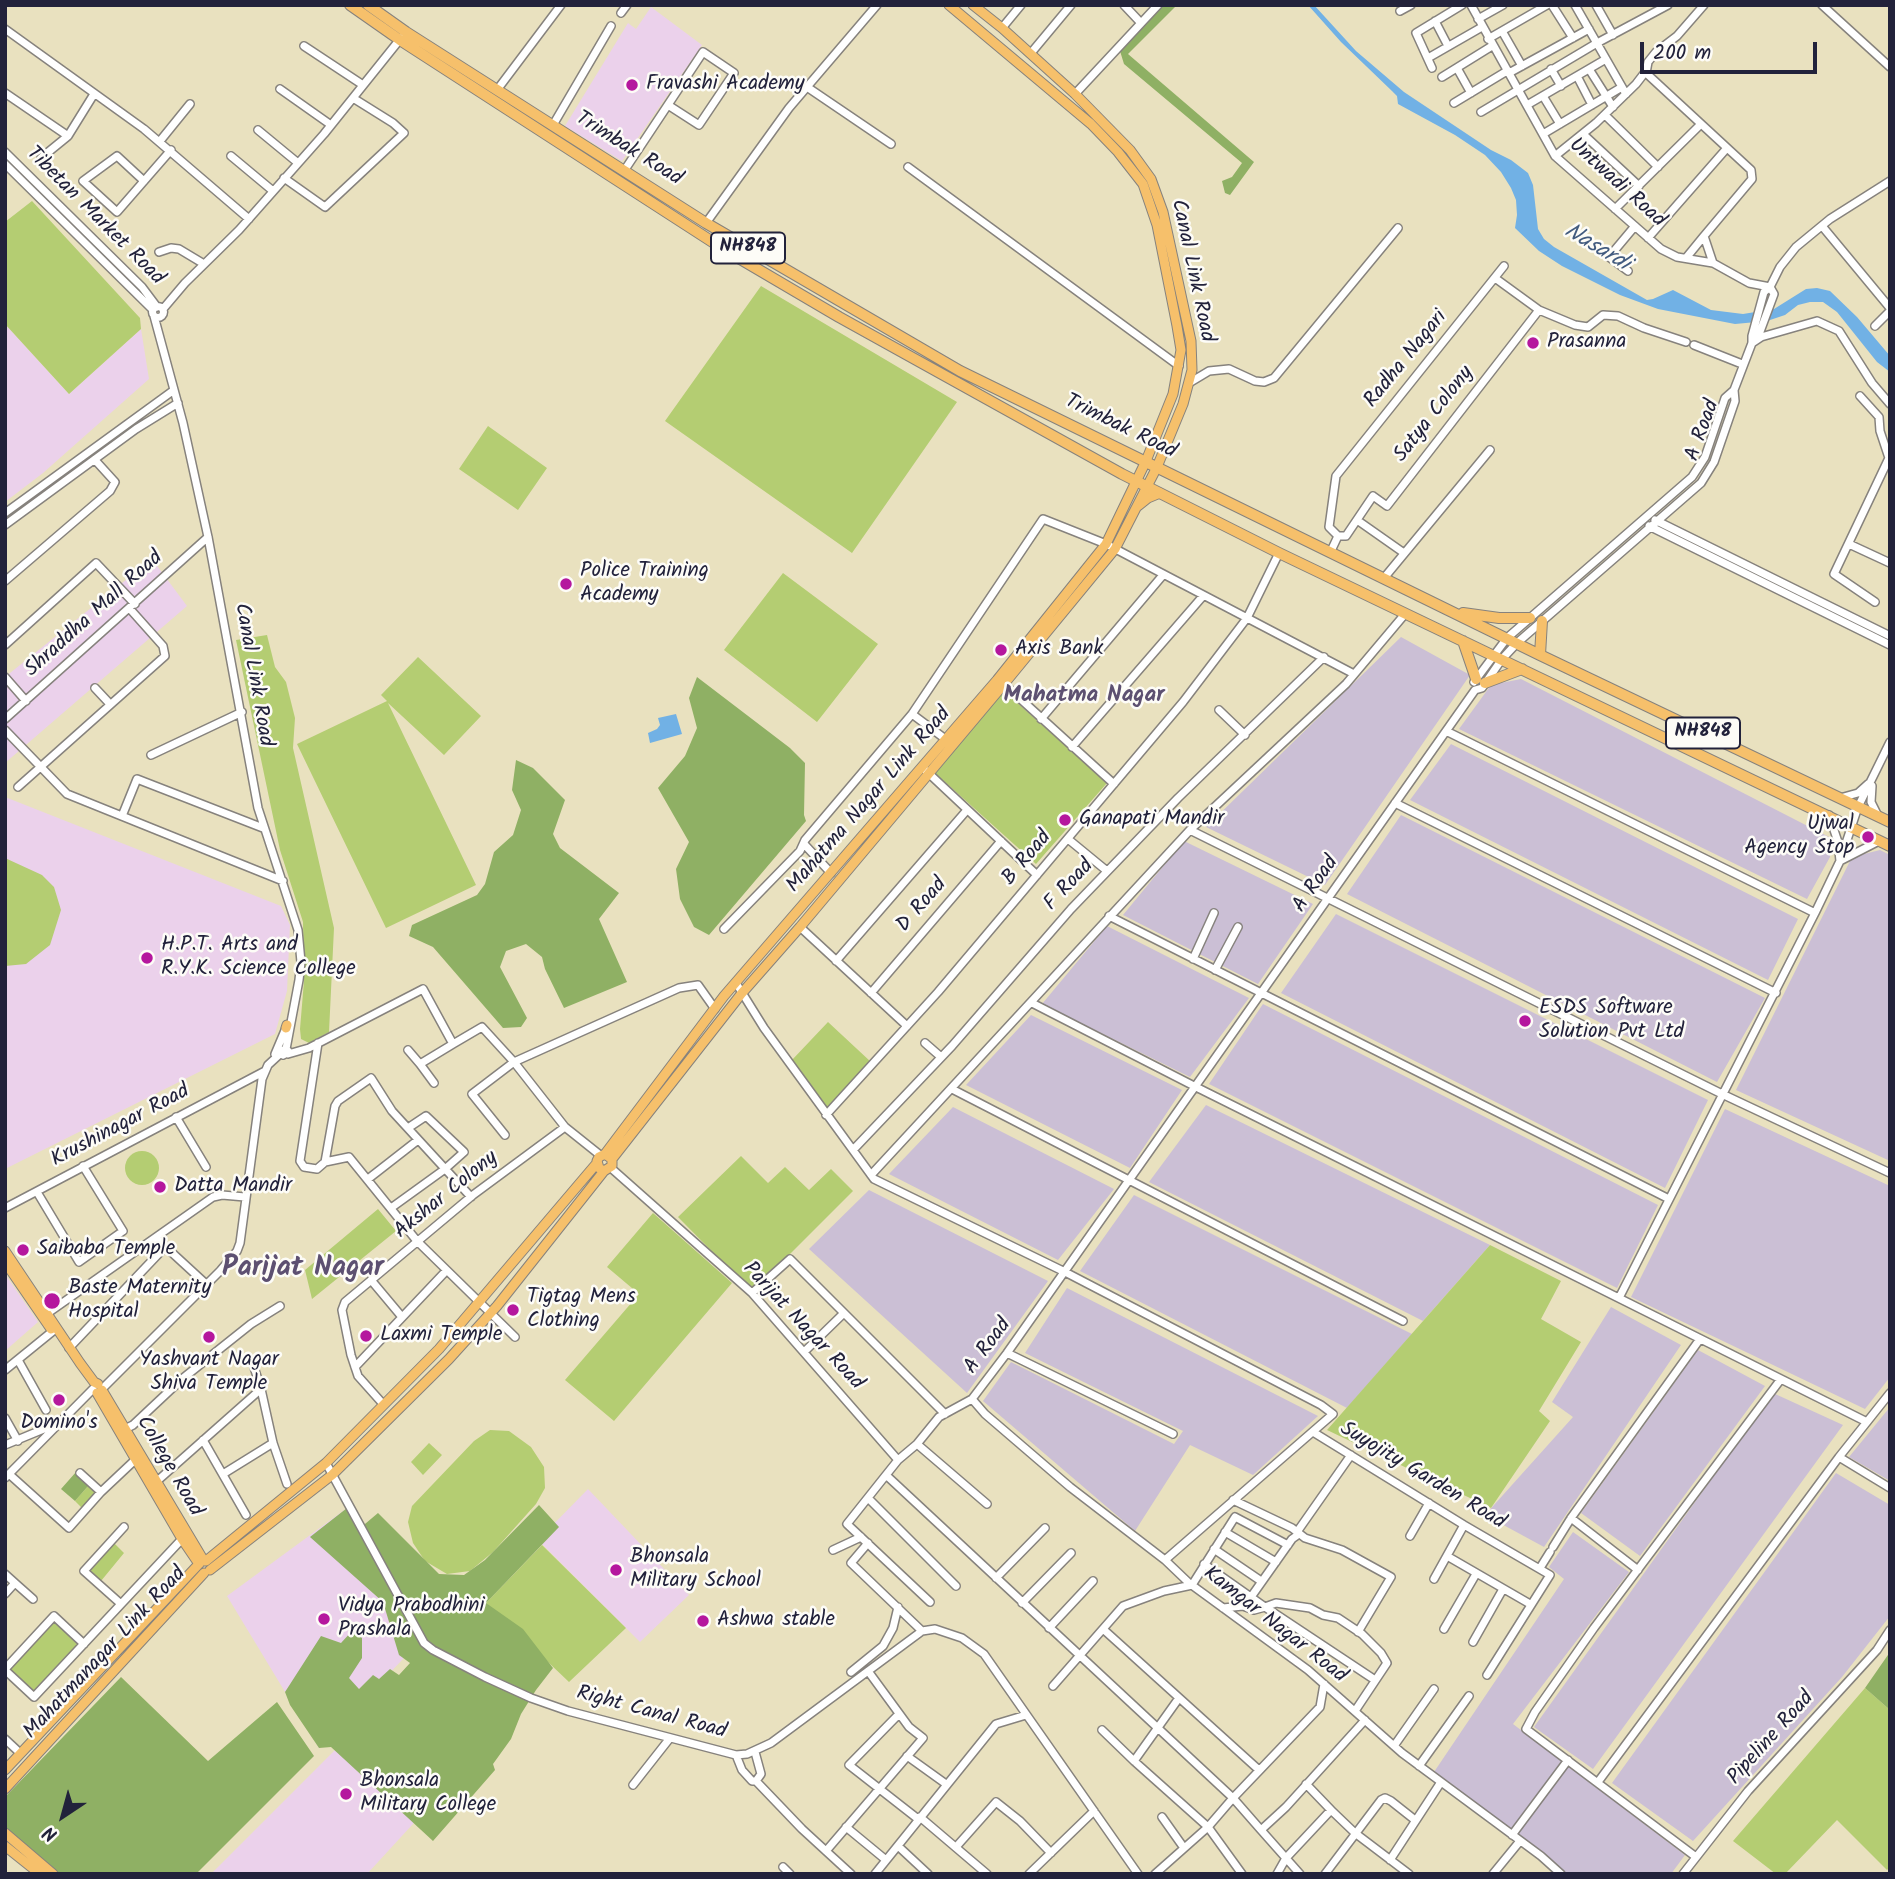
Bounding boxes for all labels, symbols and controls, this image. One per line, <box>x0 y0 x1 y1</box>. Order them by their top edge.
scale bar <box>1643 28 1820 72</box>
text: 200 m <box>1653 37 1711 70</box>
place label: Fravashi Academy <box>646 72 805 98</box>
marker: Fravashi Academy <box>624 77 640 93</box>
street label: Trimbak Road <box>570 107 686 193</box>
street label: Untwadi Road <box>1562 134 1670 234</box>
street label: Tibetan Market Road <box>19 142 169 292</box>
street label: Canal Link Road <box>1164 197 1218 345</box>
water label: Nasardi <box>1558 219 1634 279</box>
road number: NH848 <box>711 232 785 264</box>
street label: Radha Nagari <box>1360 306 1454 414</box>
place label: Prasanna <box>1547 330 1626 356</box>
marker: Prasanna <box>1525 335 1541 351</box>
street label: Satya Colony <box>1390 362 1480 468</box>
street label: Trimbak Road <box>1060 390 1180 466</box>
street label: A Road <box>1681 397 1727 465</box>
street label: Shraddha Mall Road <box>21 546 169 684</box>
place label: Police Training Academy <box>580 559 709 609</box>
marker: Police Training Academy <box>558 576 574 592</box>
street label: Canal Link Road <box>227 601 277 749</box>
place label: Axis Bank <box>1015 637 1103 663</box>
marker: Axis Bank <box>993 642 1009 658</box>
district label: Mahatma Nagar <box>1004 683 1164 711</box>
street label: Mahatma Nagar Link Road <box>782 703 958 899</box>
road number: NH848 <box>1666 718 1740 748</box>
place label: Ganapati Mandir <box>1079 807 1224 833</box>
marker: Ganapati Mandir <box>1057 812 1073 828</box>
place label: Ujwal Agency Stop <box>1744 812 1854 862</box>
street label: B Road <box>998 826 1058 892</box>
marker: Ujwal Agency Stop <box>1860 829 1876 845</box>
street label: A Road <box>1289 852 1345 918</box>
street label: F Road <box>1040 855 1100 917</box>
street label: D Road <box>892 874 954 938</box>
place label: H.P.T. Arts and R.Y.K. Science College <box>161 933 356 983</box>
marker: H.P.T. Arts and R.Y.K. Science College <box>139 950 155 966</box>
place label: ESDS Software Solution Pvt Ltd <box>1539 996 1684 1046</box>
marker: ESDS Software Solution Pvt Ltd <box>1517 1013 1533 1029</box>
street label: Krushinagar Road <box>48 1080 194 1174</box>
street label: Akshar Colony <box>390 1147 504 1245</box>
place label: Datta Mandir <box>174 1174 292 1200</box>
marker: Datta Mandir <box>152 1179 168 1195</box>
place label: Saibaba Temple <box>37 1237 175 1263</box>
marker: Saibaba Temple <box>15 1242 31 1258</box>
district label: Parijat Nagar <box>222 1253 384 1287</box>
street label: Parijat Nagar Road <box>736 1258 868 1396</box>
place label: Baste Maternity Hospital <box>68 1276 211 1326</box>
place label: Tigtag Mens Clothing <box>527 1285 636 1335</box>
marker: Baste Maternity Hospital <box>42 1291 62 1311</box>
marker: Tigtag Mens Clothing <box>505 1302 521 1318</box>
street label: A Road <box>960 1314 1018 1380</box>
place label: Laxmi Temple <box>380 1323 502 1349</box>
marker: Laxmi Temple <box>358 1328 374 1344</box>
marker: Yashvant Nagar Shiva Temple <box>201 1329 217 1345</box>
place label: Yashvant Nagar Shiva Temple <box>139 1348 279 1398</box>
marker: Domino's <box>51 1392 67 1408</box>
place label: Domino's <box>20 1411 98 1437</box>
street label: College Road <box>129 1412 207 1522</box>
street label: Suyojity Garden Road <box>1335 1418 1509 1536</box>
place label: Bhonsala Military School <box>630 1545 761 1595</box>
marker: Bhonsala Military School <box>608 1562 624 1578</box>
street label: Kamgar Nagar Road <box>1197 1562 1351 1690</box>
street label: Mahatmanagar Link Road <box>20 1563 192 1745</box>
place label: Vidya Prabodhini Prashala <box>338 1594 484 1644</box>
place label: Ashwa stable <box>717 1608 835 1634</box>
marker: Vidya Prabodhini Prashala <box>316 1611 332 1627</box>
marker: Ashwa stable <box>695 1613 711 1629</box>
street label: Right Canal Road <box>573 1682 729 1746</box>
street label: Pipeline Road <box>1723 1687 1821 1791</box>
place label: Bhonsala Military College <box>360 1769 496 1819</box>
north arrow <box>28 1781 98 1851</box>
marker: Bhonsala Military College <box>338 1786 354 1802</box>
text: N <box>37 1817 64 1849</box>

